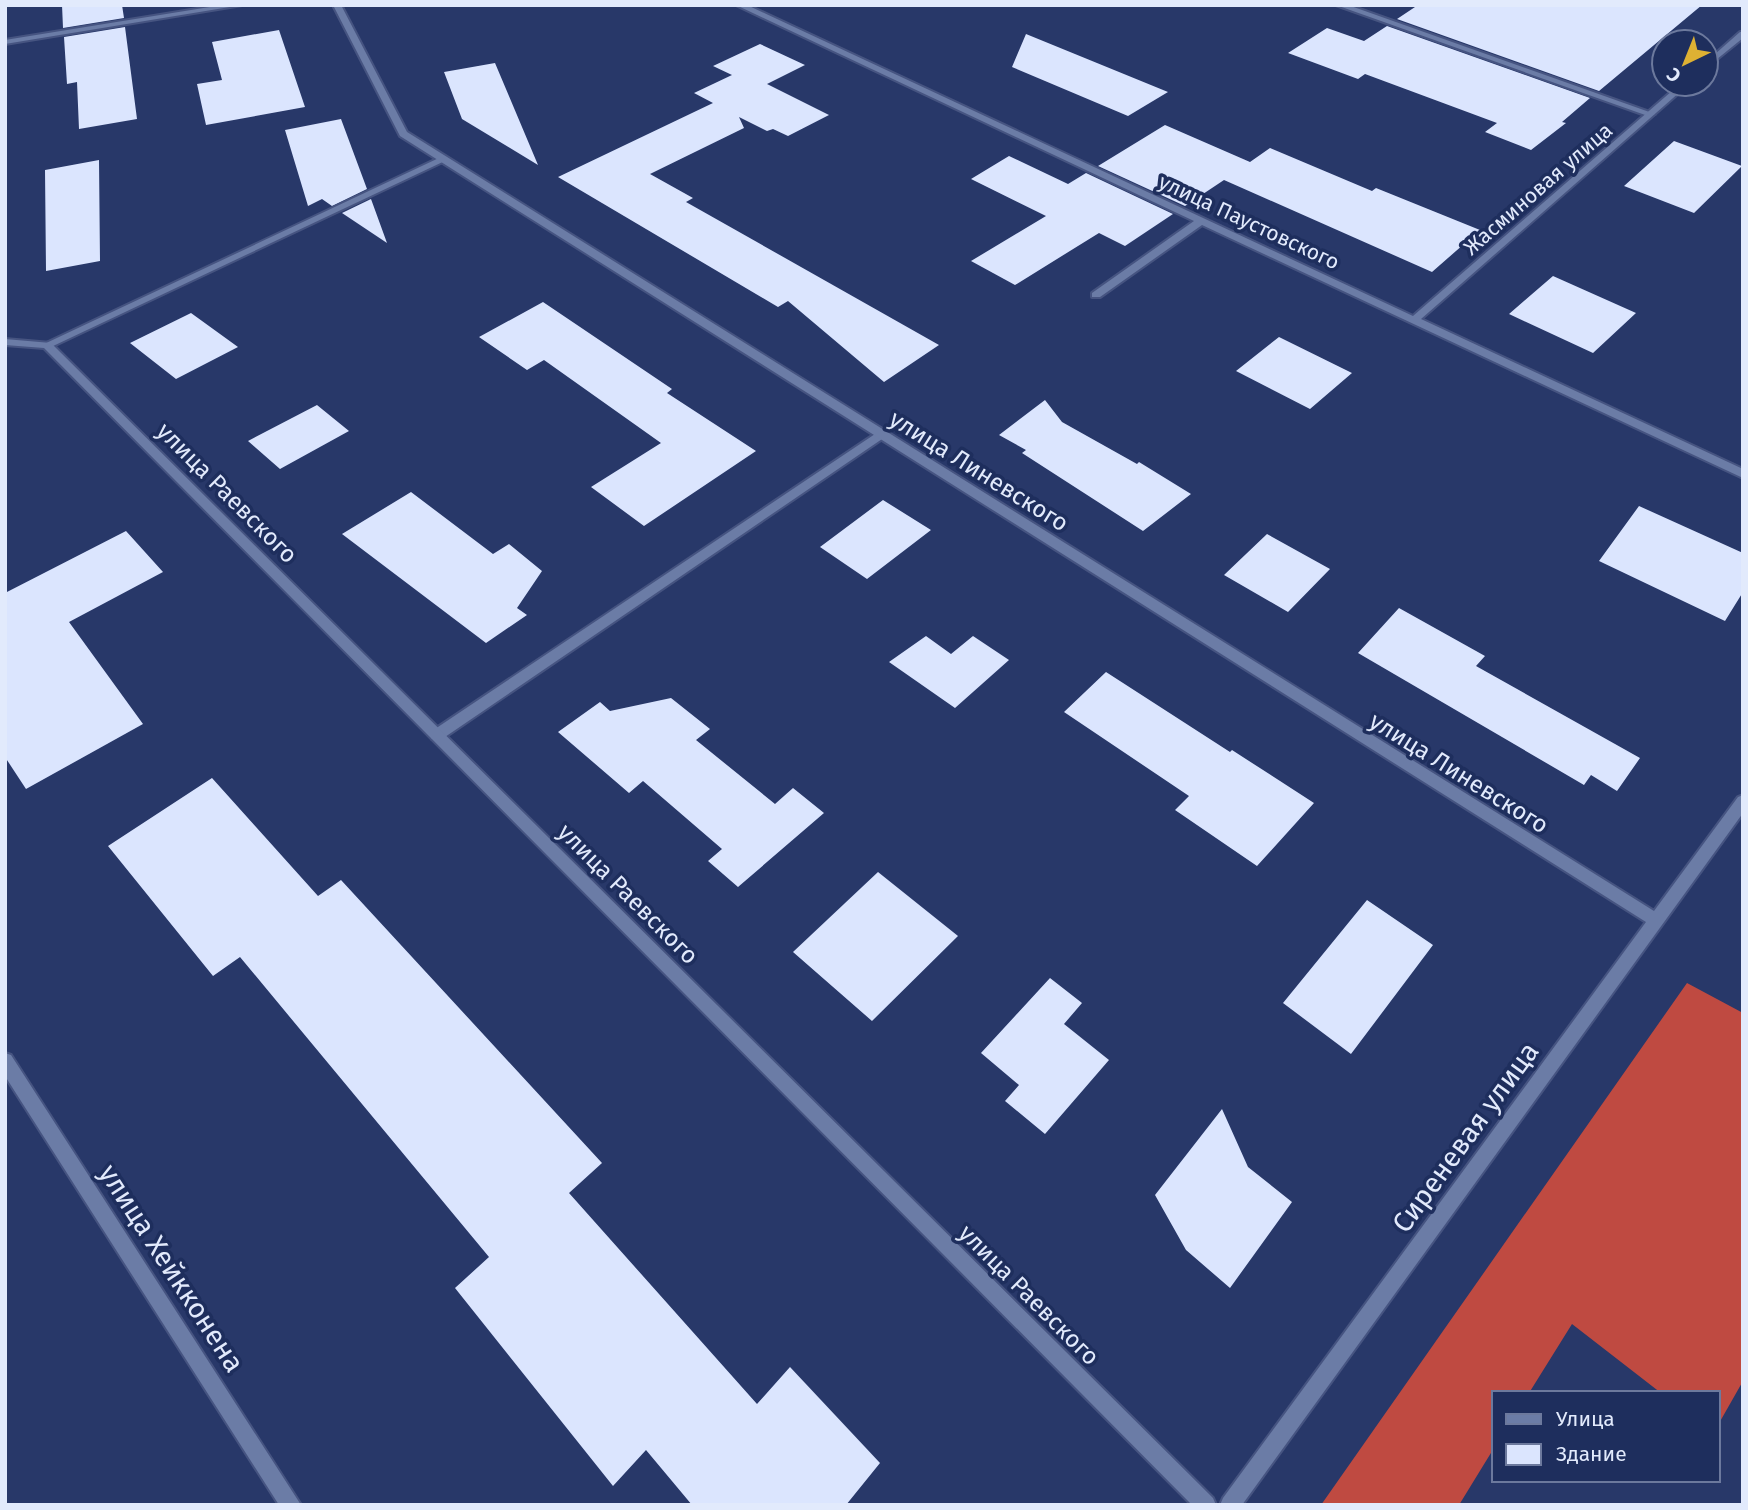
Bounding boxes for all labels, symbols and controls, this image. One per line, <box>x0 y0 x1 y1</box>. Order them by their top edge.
north arrow <box>1650 28 1720 98</box>
text: С <box>1662 63 1686 87</box>
street label: Жасминовая улица <box>1458 117 1618 261</box>
street label: улица Паустовского <box>1155 169 1343 275</box>
street label: улица Линевского <box>884 405 1074 537</box>
street label: улица Раевского <box>151 417 303 569</box>
street label: улица Линевского <box>1364 707 1554 839</box>
street label: улица Раевского <box>552 818 704 970</box>
street label: Сиреневая улица <box>1385 1036 1546 1239</box>
street label: улица Хейкконена <box>92 1158 251 1378</box>
street label: улица Раевского <box>953 1219 1105 1371</box>
legend <box>1492 1391 1720 1482</box>
text: Улица <box>1556 1406 1615 1432</box>
text: Здание <box>1556 1441 1627 1467</box>

